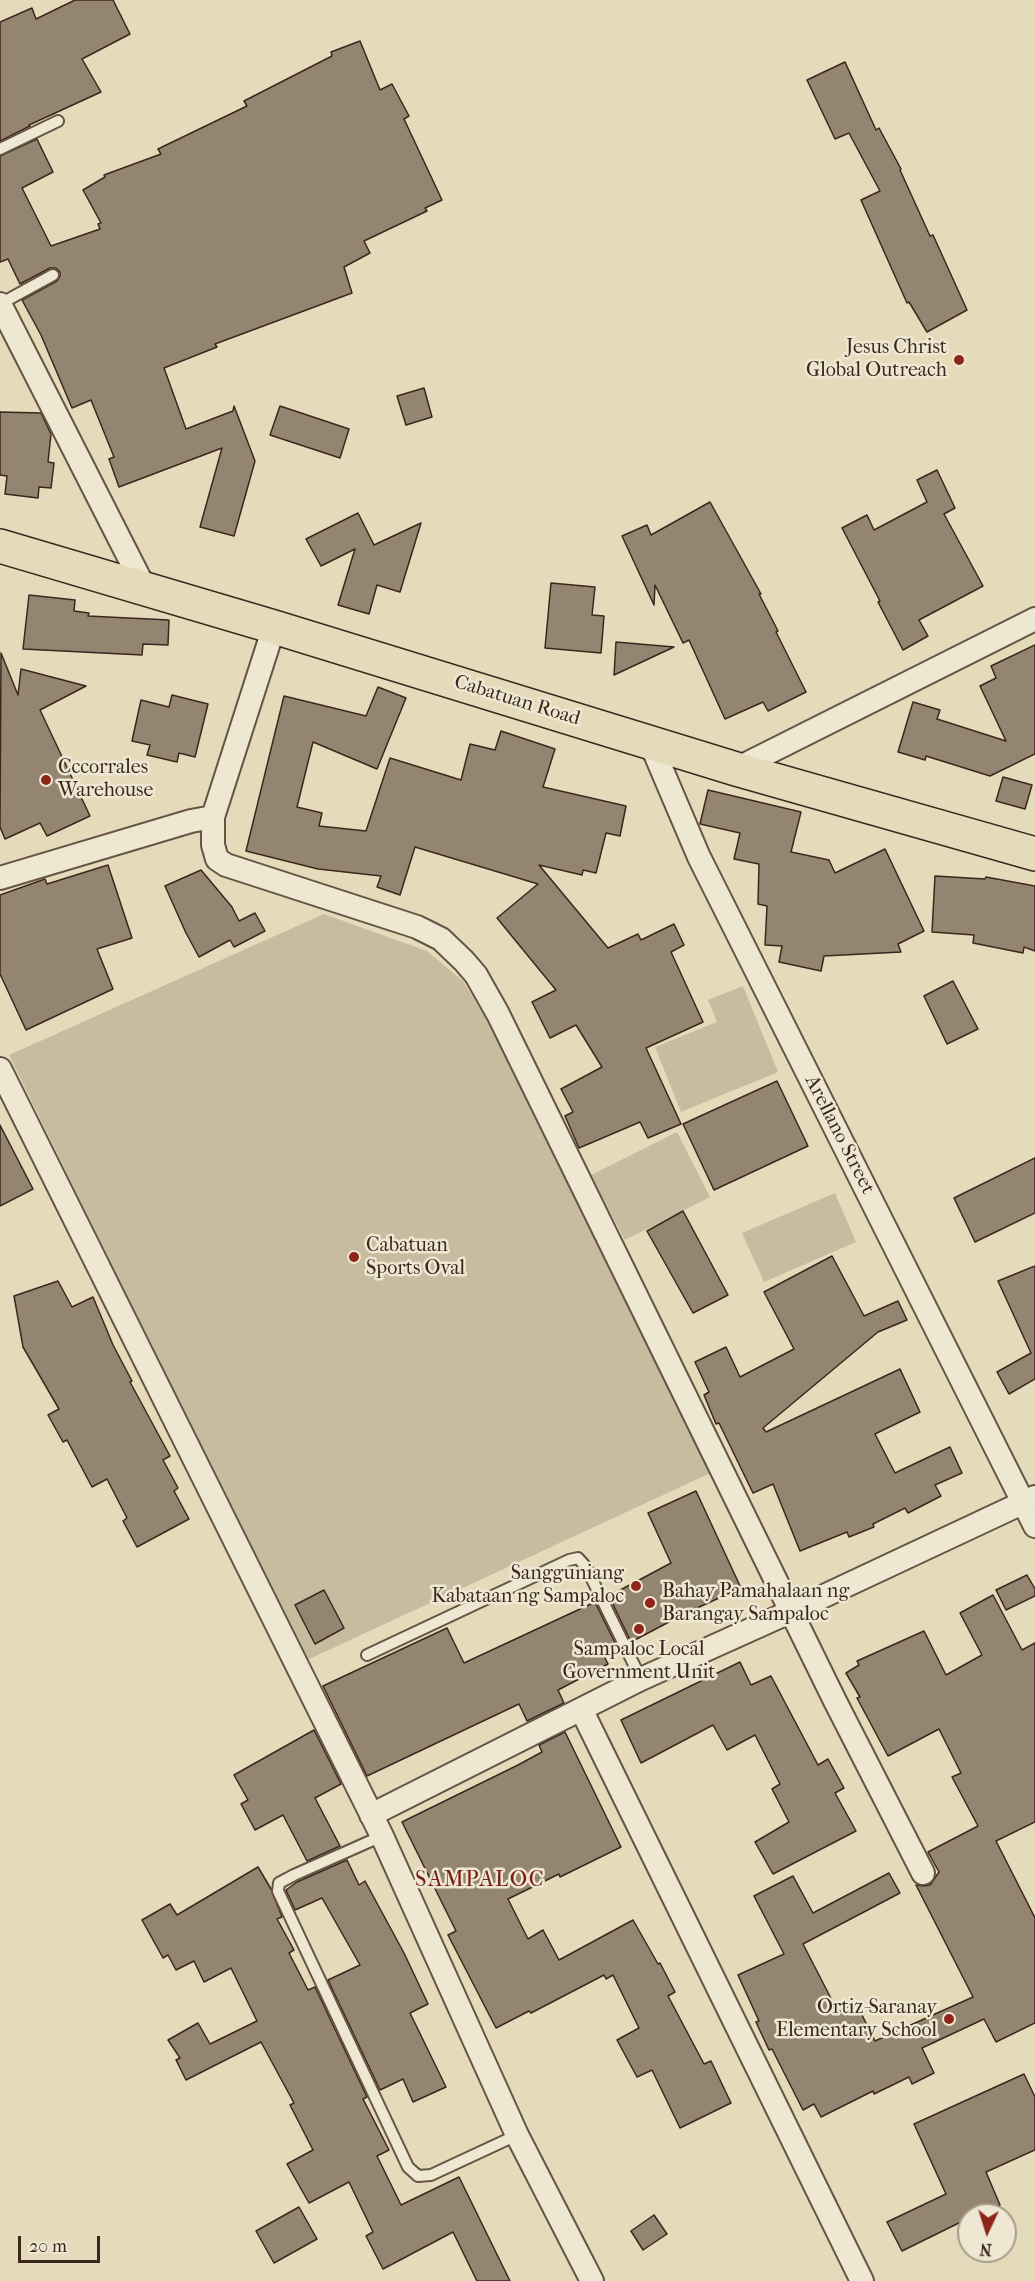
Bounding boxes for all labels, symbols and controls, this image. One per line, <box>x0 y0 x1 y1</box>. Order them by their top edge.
place label: Jesus Christ Global Outreach <box>806 336 947 383</box>
marker: Jesus Christ Global Outreach <box>952 353 966 367</box>
street label: Cabatuan Road <box>451 670 583 732</box>
place label: Cccorrales Warehouse <box>58 756 153 803</box>
marker: Cccorrales Warehouse <box>39 773 53 787</box>
street label: Arellano Street <box>799 1072 879 1198</box>
place label: Cabatuan Sports Oval <box>366 1234 465 1281</box>
marker: Cabatuan Sports Oval <box>347 1250 361 1264</box>
place label: Sangguniang Kabataan ng Sampaloc <box>431 1562 624 1609</box>
marker: Sangguniang Kabataan ng Sampaloc <box>629 1579 643 1593</box>
place label: Bahay Pamahalaan ng Barangay Sampaloc <box>662 1580 849 1627</box>
marker: Bahay Pamahalaan ng Barangay Sampaloc <box>643 1596 657 1610</box>
marker: Sampaloc Local Government Unit <box>632 1622 646 1636</box>
place label: Sampaloc Local Government Unit <box>563 1638 715 1685</box>
district label: SAMPALOC <box>415 1868 545 1894</box>
place label: Ortiz-Saranay Elementary School <box>776 1996 937 2043</box>
marker: Ortiz-Saranay Elementary School <box>942 2012 956 2026</box>
north arrow <box>957 2203 1017 2263</box>
scale bar <box>21 2224 104 2262</box>
text: 20 m <box>29 2236 67 2257</box>
text: N <box>979 2240 993 2259</box>

